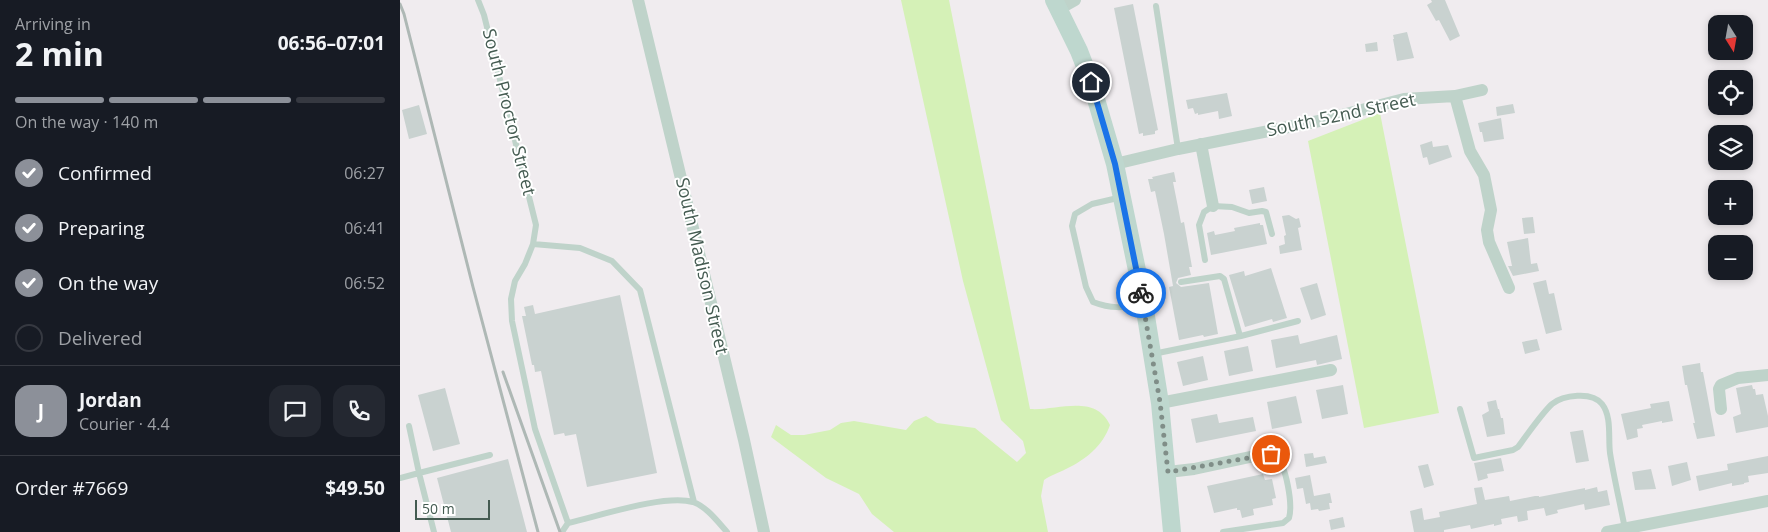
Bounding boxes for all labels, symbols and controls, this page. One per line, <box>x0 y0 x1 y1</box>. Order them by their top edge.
text: Arriving in <box>15 13 91 35</box>
north arrow <box>1708 15 1752 60</box>
map controls <box>1708 15 1753 280</box>
street label: South Proctor Street <box>478 26 542 198</box>
text: 06:56–07:01 <box>278 30 385 56</box>
text: 2 min <box>15 32 104 75</box>
pin <box>1070 61 1112 103</box>
icon: home <box>1077 68 1105 96</box>
button: locate <box>1708 70 1753 115</box>
street label: South 52nd Street <box>1264 87 1417 142</box>
text: On the way · 140 m <box>15 111 158 133</box>
button: layers <box>1708 125 1753 170</box>
icon: check <box>15 159 43 187</box>
text: Confirmed <box>58 160 152 186</box>
text: 06:27 <box>344 162 385 184</box>
street label: South Madison Street <box>671 175 735 357</box>
button: + <box>1708 180 1753 225</box>
icon: check <box>15 214 43 242</box>
text: Preparing <box>58 215 145 241</box>
text: 06:41 <box>344 217 385 239</box>
button: − <box>1708 235 1753 280</box>
courier <box>1116 268 1166 318</box>
icon: check <box>15 269 43 297</box>
text: On the way <box>58 270 158 296</box>
text: 06:52 <box>344 272 385 294</box>
icon: bike <box>1127 279 1155 307</box>
text: Delivered <box>58 325 142 351</box>
button: chat <box>269 385 321 437</box>
button: phone <box>333 385 385 437</box>
text: Jordan <box>79 387 142 413</box>
text: J <box>38 398 44 424</box>
text: Courier · 4.4 <box>79 413 170 435</box>
pin <box>1250 433 1292 475</box>
icon: bag <box>1257 440 1285 468</box>
text: Order #7669 <box>15 475 128 501</box>
text: $49.50 <box>325 475 385 501</box>
scale bar <box>415 497 490 520</box>
text: 50 m <box>422 499 455 518</box>

